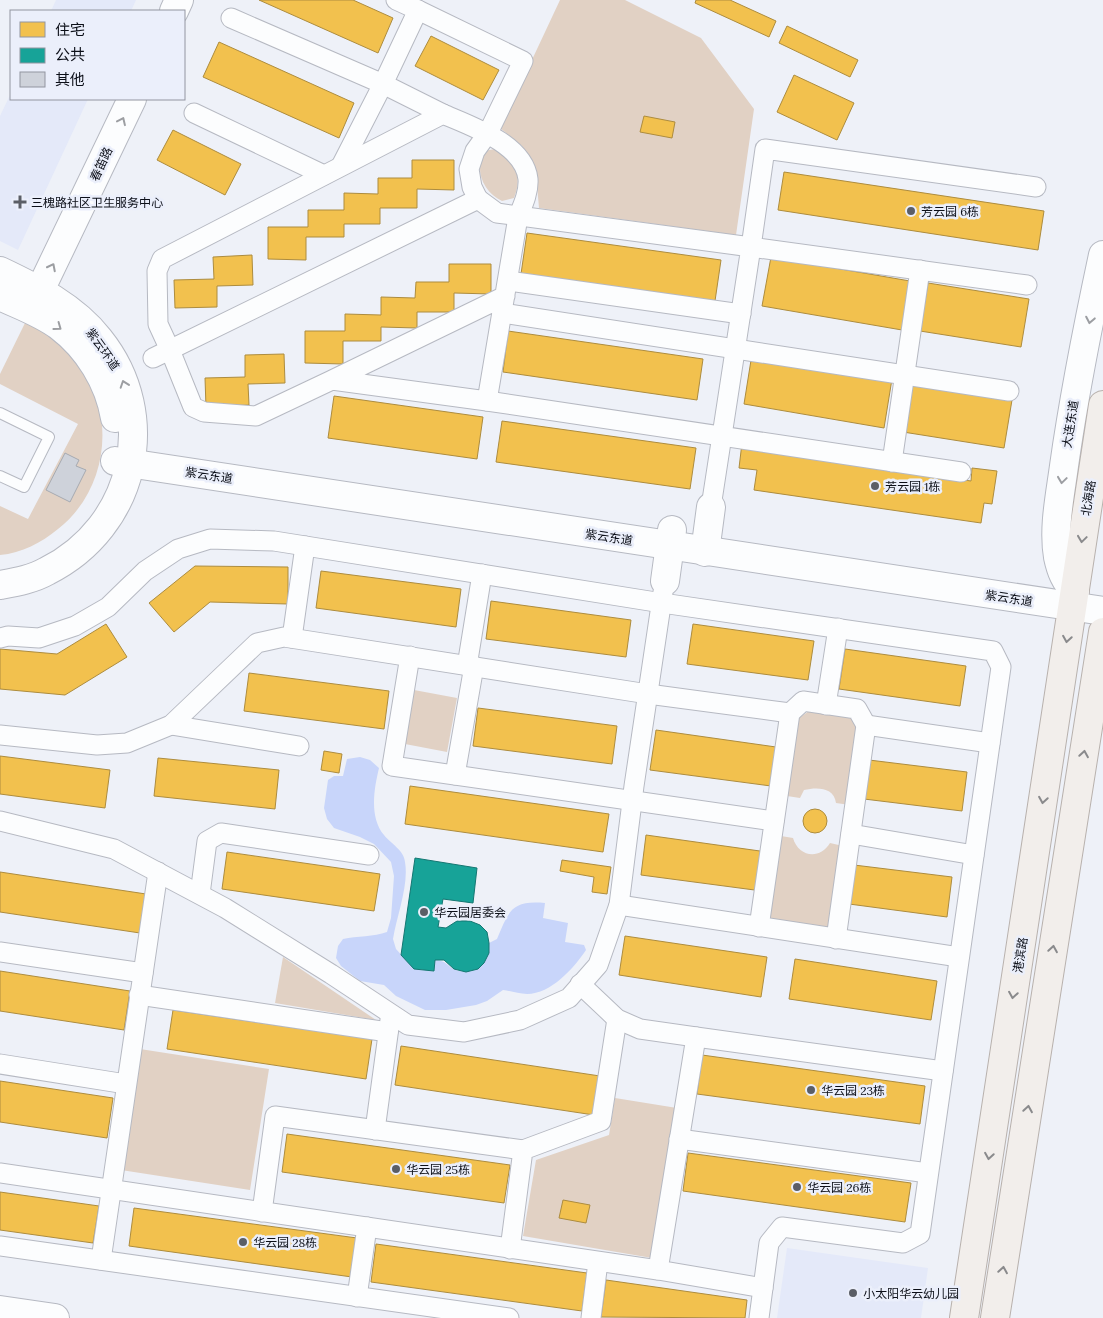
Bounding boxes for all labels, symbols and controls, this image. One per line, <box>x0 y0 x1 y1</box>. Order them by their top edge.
legend <box>10 10 185 100</box>
text: 住宅 <box>55 20 85 39</box>
text: 公共 <box>55 45 85 64</box>
text: 其他 <box>55 70 85 89</box>
one-way arrow <box>116 117 126 126</box>
street label: 春笛路 <box>87 145 115 183</box>
marker: 三槐路社区卫生服务中心 <box>13 195 27 209</box>
place label: 三槐路社区卫生服务中心 <box>31 195 163 210</box>
place label: 芳云园 6栋 <box>921 204 979 219</box>
marker: 芳云园 6栋 <box>905 205 917 217</box>
one-way arrow <box>46 264 56 273</box>
one-way arrow <box>1085 316 1095 324</box>
one-way arrow <box>52 321 62 330</box>
street label: 紫云环道 <box>83 325 123 373</box>
one-way arrow <box>120 380 130 388</box>
street label: 大连东道 <box>1059 399 1081 449</box>
street label: 紫云东道 <box>184 464 234 486</box>
one-way arrow <box>1057 476 1068 484</box>
place label: 芳云园 1栋 <box>885 479 941 494</box>
street label: 北海路 <box>1078 479 1098 517</box>
marker: 芳云园 1栋 <box>869 480 881 492</box>
street label: 紫云东道 <box>584 526 634 548</box>
one-way arrow <box>1077 536 1088 544</box>
street label: 紫云东道 <box>984 587 1034 609</box>
one-way arrow <box>1063 635 1073 644</box>
one-way arrow <box>1078 749 1088 758</box>
one-way arrow <box>1038 796 1049 804</box>
place label: 华云园居委会 <box>434 905 506 920</box>
marker: 华云园居委会 <box>418 906 430 918</box>
street label: 港滨路 <box>1010 936 1030 974</box>
one-way arrow <box>1047 944 1058 952</box>
one-way arrow <box>1009 991 1019 1000</box>
place label: 华云园 23栋 <box>821 1083 885 1098</box>
marker: 华云园 23栋 <box>805 1084 817 1096</box>
one-way arrow <box>1022 1105 1032 1114</box>
one-way arrow <box>984 1152 995 1160</box>
place label: 华云园 25栋 <box>406 1162 470 1177</box>
marker: 华云园 25栋 <box>390 1163 402 1175</box>
place label: 华云园 26栋 <box>807 1180 872 1195</box>
marker: 华云园 26栋 <box>791 1181 803 1193</box>
place label: 华云园 28栋 <box>253 1235 317 1250</box>
marker: 华云园 28栋 <box>237 1236 249 1248</box>
one-way arrow <box>997 1265 1007 1274</box>
place label: 小太阳华云幼儿园 <box>863 1286 959 1301</box>
marker: 小太阳华云幼儿园 <box>847 1287 859 1299</box>

